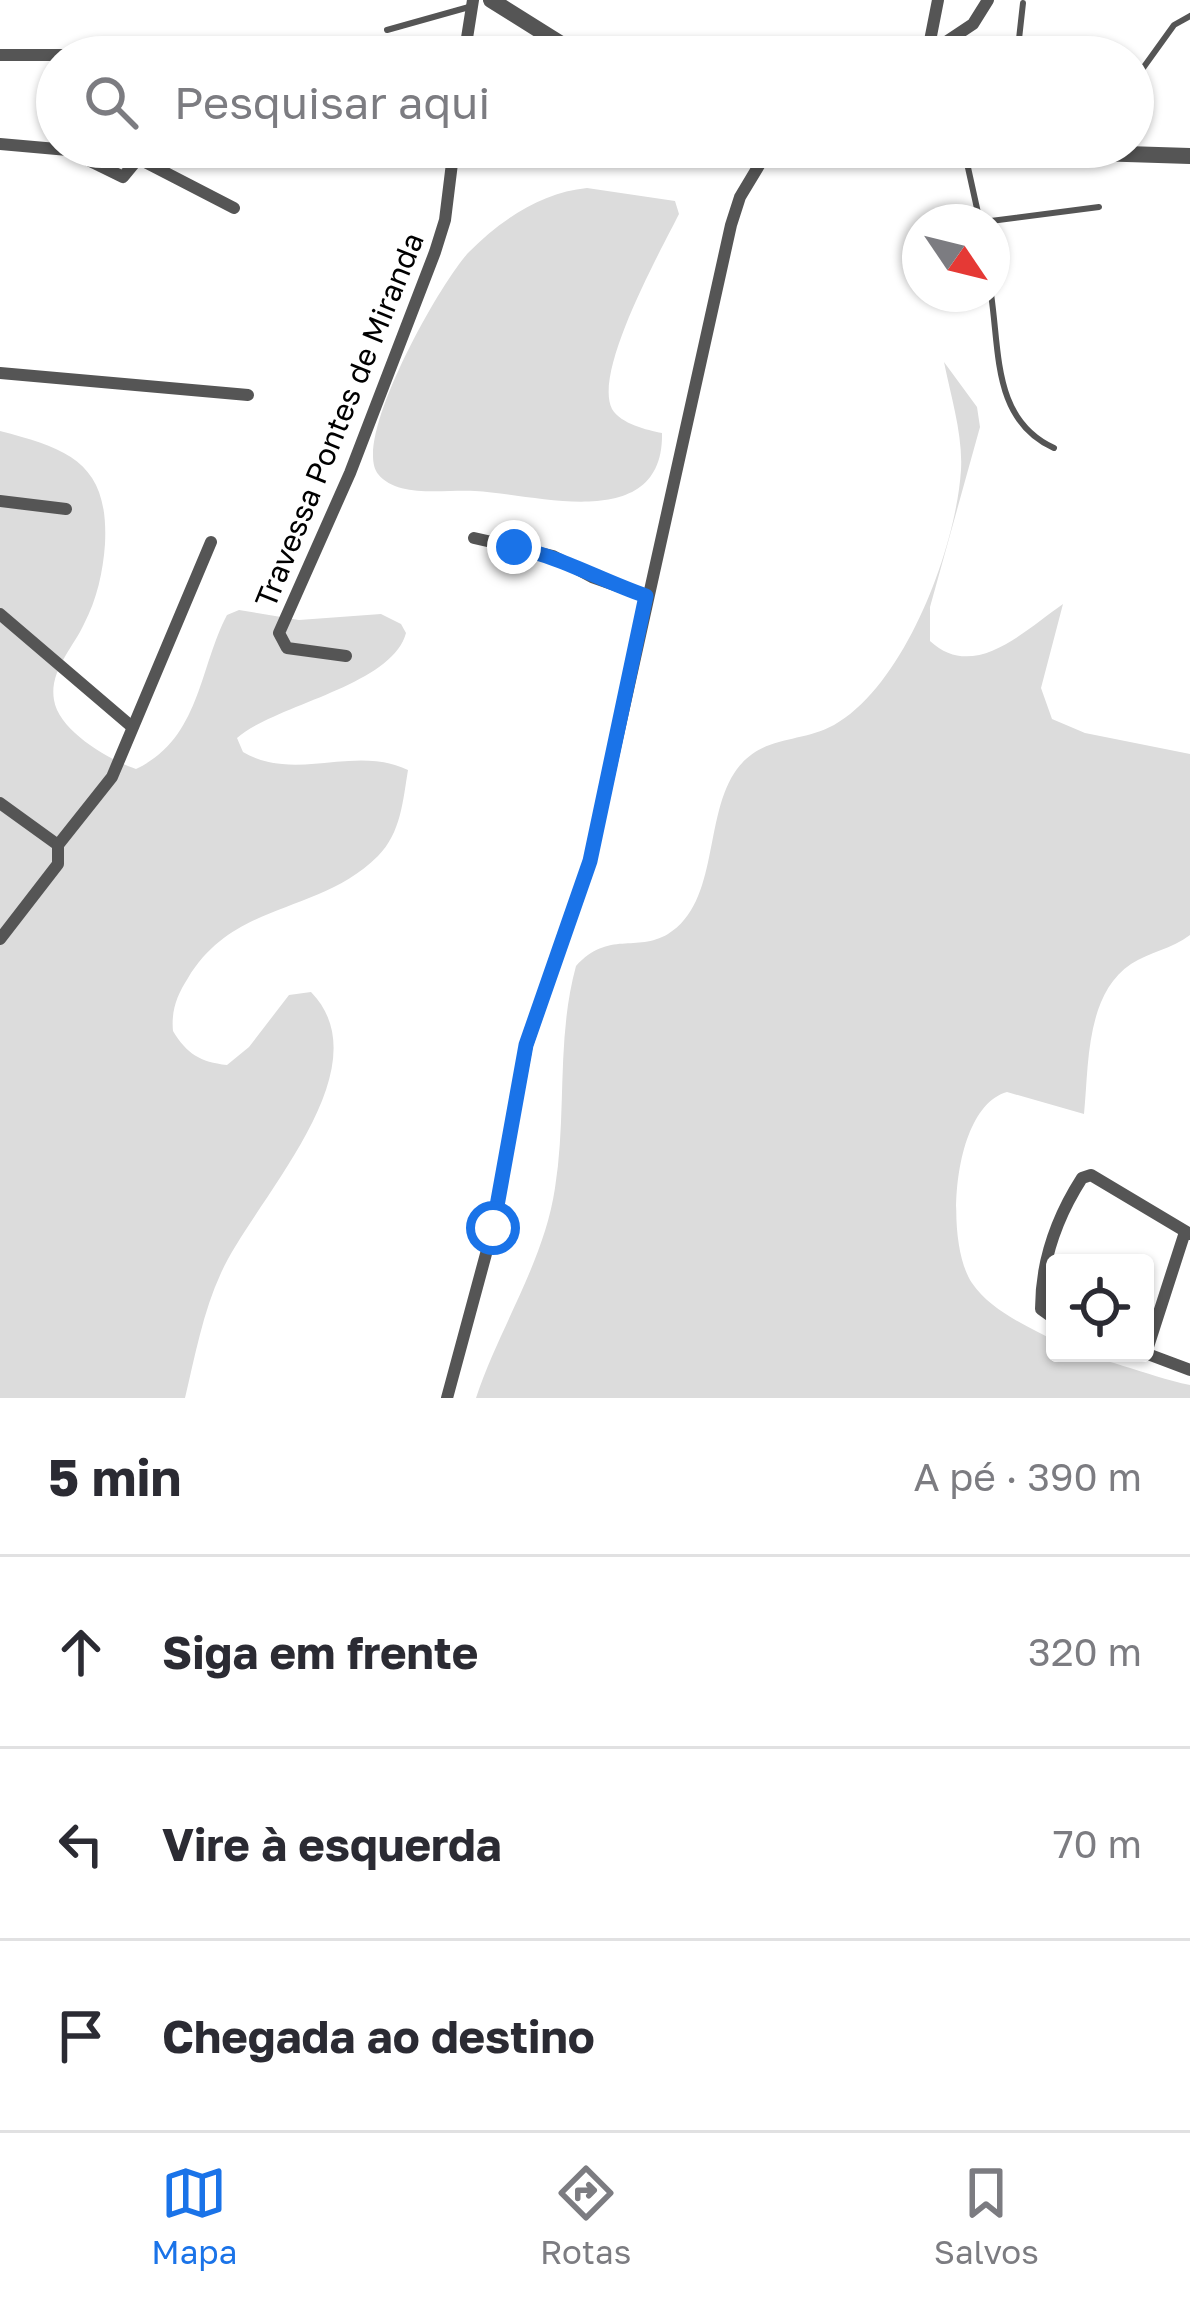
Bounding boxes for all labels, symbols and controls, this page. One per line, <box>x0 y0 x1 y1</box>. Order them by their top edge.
search box <box>36 36 1154 168</box>
icon: search <box>78 69 144 135</box>
text: Pesquisar aqui <box>174 75 490 129</box>
north arrow <box>902 204 1010 312</box>
street label: Travessa Pontes de Miranda <box>247 227 431 613</box>
route end <box>487 520 541 574</box>
route start <box>466 1201 520 1255</box>
map controls <box>1046 1254 1154 1362</box>
button: locate <box>1046 1254 1154 1362</box>
text: 5 min <box>48 1446 181 1507</box>
text: A pé · 390 m <box>913 1453 1142 1500</box>
icon: ahead <box>48 1619 114 1685</box>
text: Siga em frente <box>162 1625 478 1679</box>
text: 320 m <box>1028 1628 1142 1675</box>
icon: left <box>48 1811 114 1877</box>
text: Vire à esquerda <box>162 1817 502 1871</box>
text: 70 m <box>1053 1820 1142 1867</box>
icon: arrive <box>48 2003 114 2069</box>
text: Chegada ao destino <box>162 2009 595 2063</box>
tab: Mapa <box>151 2160 237 2271</box>
tab: Rotas <box>540 2160 631 2271</box>
tab: Salvos <box>934 2160 1039 2271</box>

